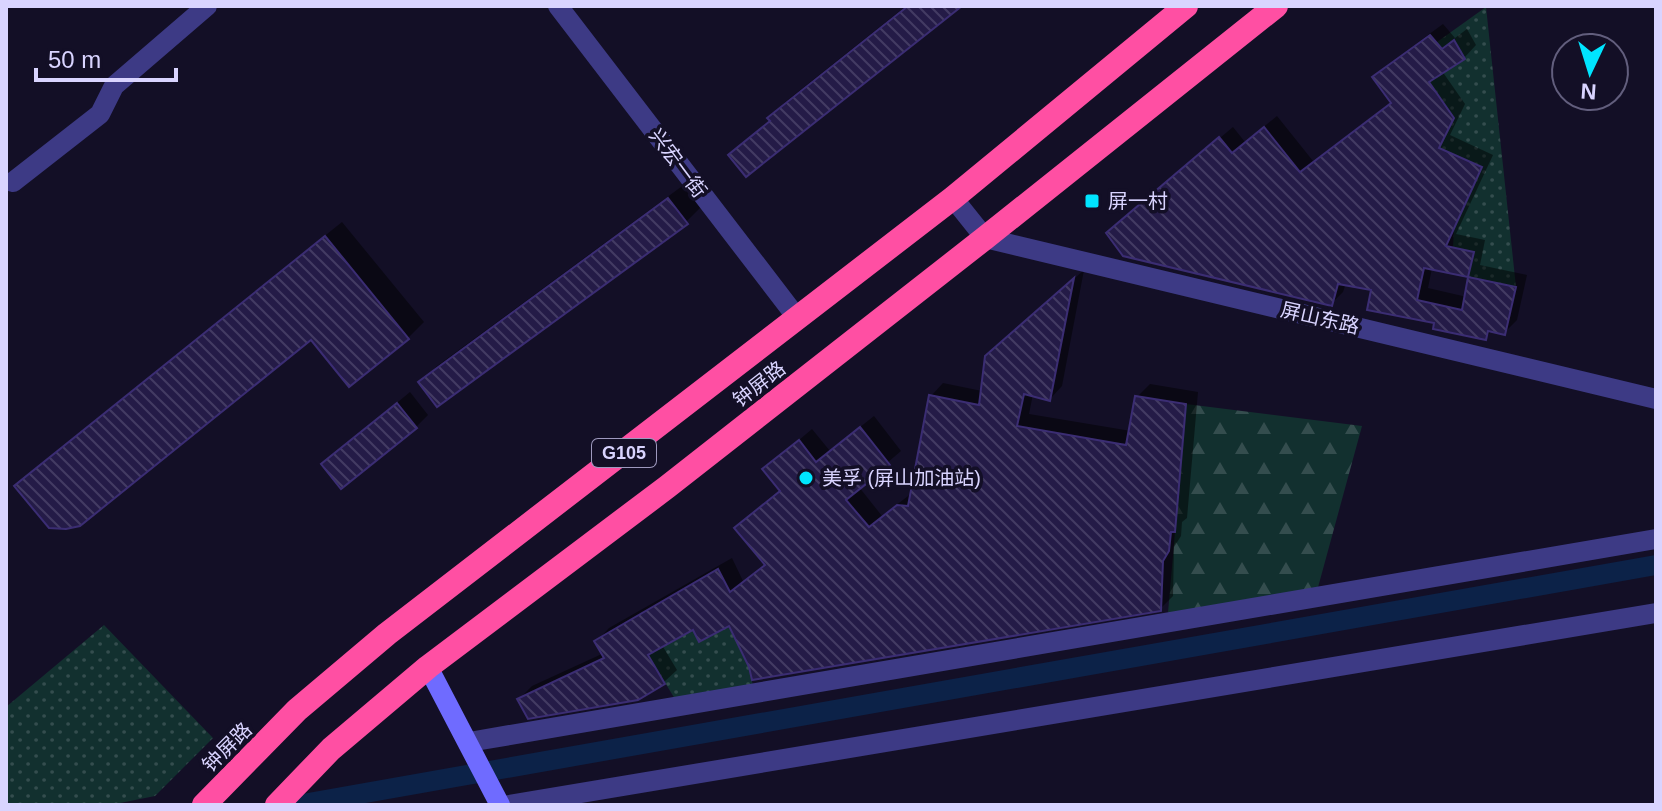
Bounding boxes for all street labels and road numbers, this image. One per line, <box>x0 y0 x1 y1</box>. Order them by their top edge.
street label: 兴宏一街 <box>645 124 711 202</box>
street label: 屏山东路 <box>1279 298 1361 338</box>
street label: 钟屏路 <box>729 357 789 411</box>
road number: G105 <box>592 439 656 467</box>
street label: 钟屏路 <box>198 718 256 776</box>

